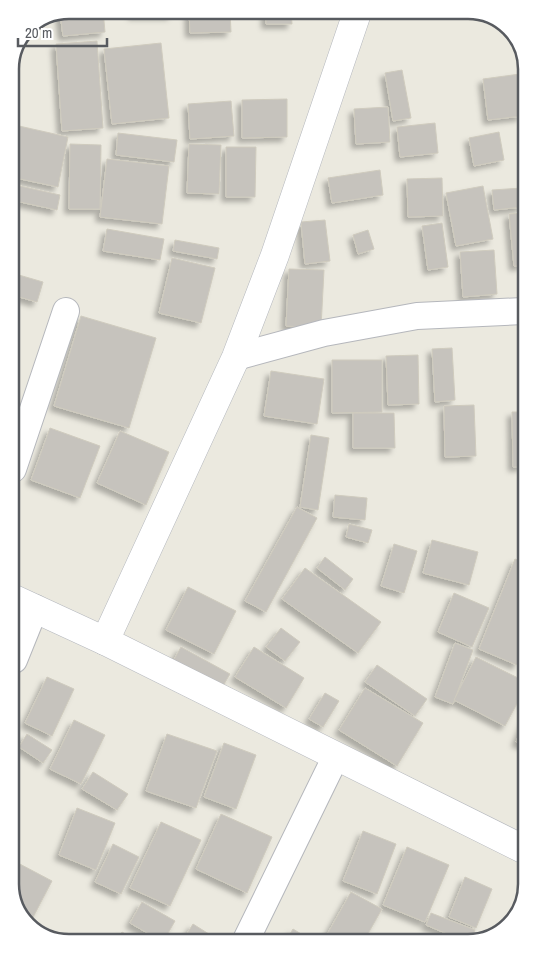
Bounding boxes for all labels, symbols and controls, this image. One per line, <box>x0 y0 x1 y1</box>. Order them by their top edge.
scale bar <box>18 15 106 47</box>
text: 20 m <box>25 22 52 43</box>

